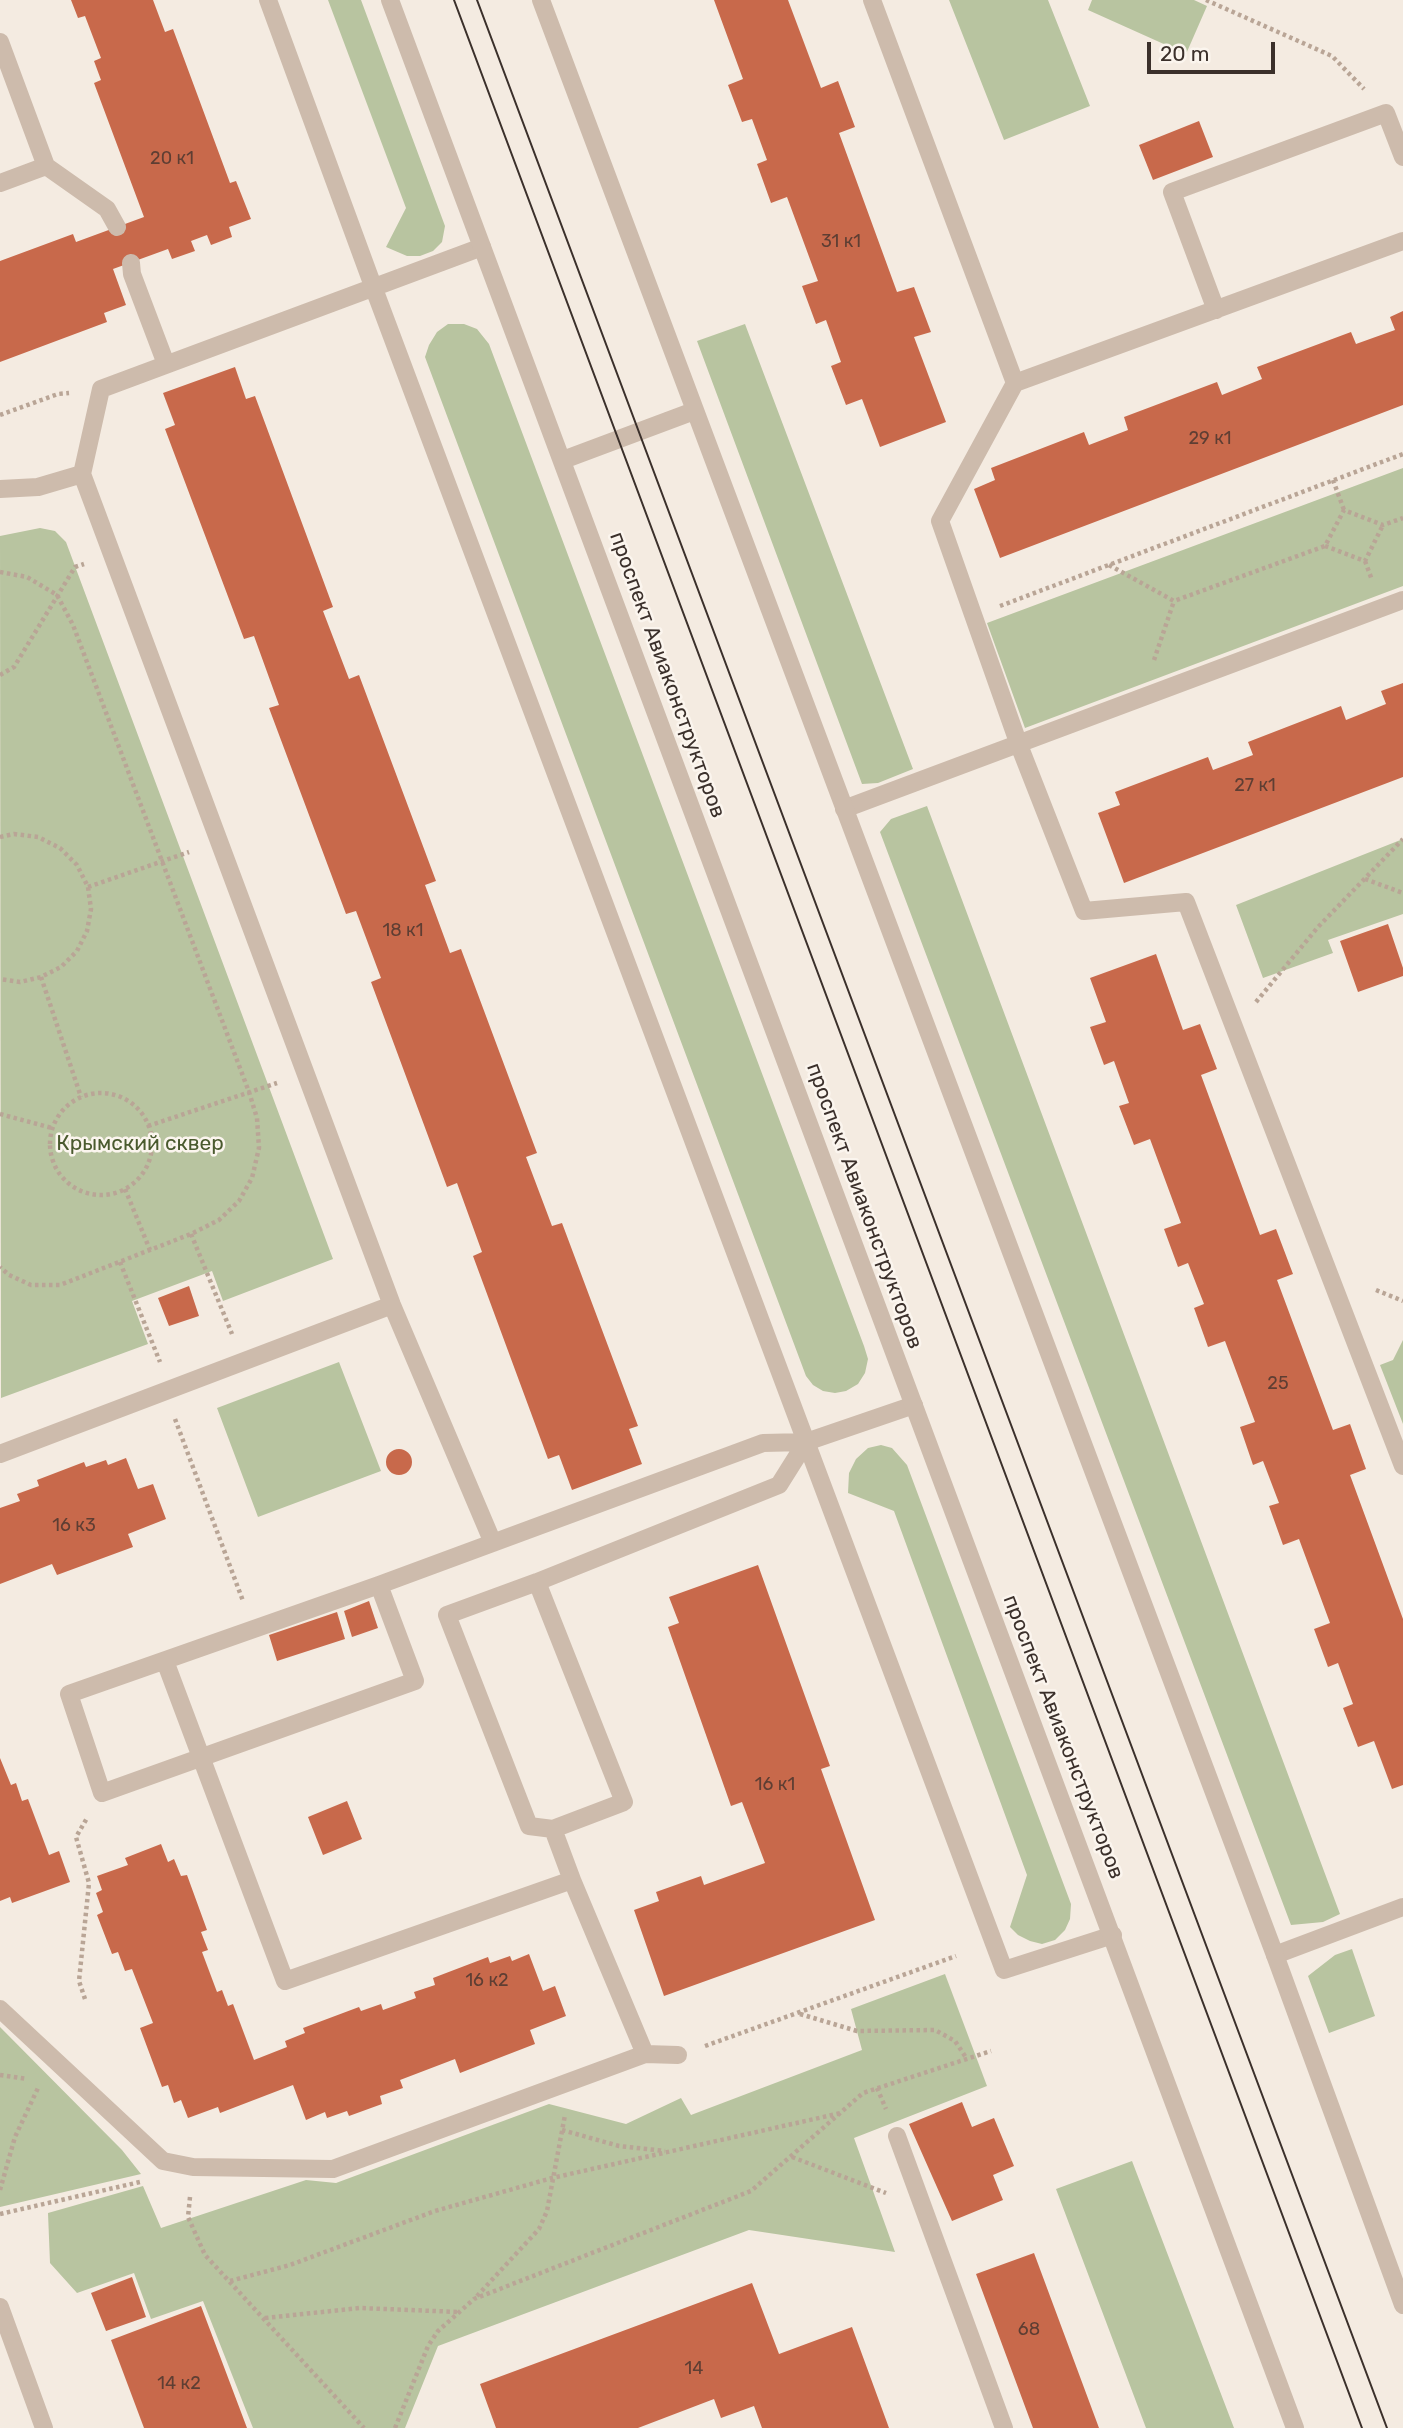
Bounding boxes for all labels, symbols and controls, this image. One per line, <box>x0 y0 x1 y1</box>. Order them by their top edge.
scale bar <box>1151 28 1279 72</box>
text: 20 m <box>1160 41 1209 66</box>
house number: 20 к1 <box>150 148 194 170</box>
house number: 31 к1 <box>821 231 861 253</box>
house number: 29 к1 <box>1188 428 1232 450</box>
street label: проспект Авиаконструкторов <box>603 529 731 821</box>
house number: 27 к1 <box>1234 775 1276 797</box>
house number: 18 к1 <box>383 920 423 942</box>
street label: проспект Авиаконструкторов <box>800 1060 928 1352</box>
park label: Крымский сквер <box>56 1131 224 1157</box>
house number: 25 <box>1267 1373 1289 1395</box>
house number: 16 к3 <box>52 1515 96 1537</box>
street label: проспект Авиаконструкторов <box>997 1591 1129 1883</box>
house number: 16 к1 <box>755 1774 795 1796</box>
house number: 16 к2 <box>465 1970 509 1992</box>
house number: 68 <box>1018 2319 1040 2341</box>
house number: 14 <box>685 2358 703 2380</box>
house number: 14 к2 <box>157 2373 201 2395</box>

